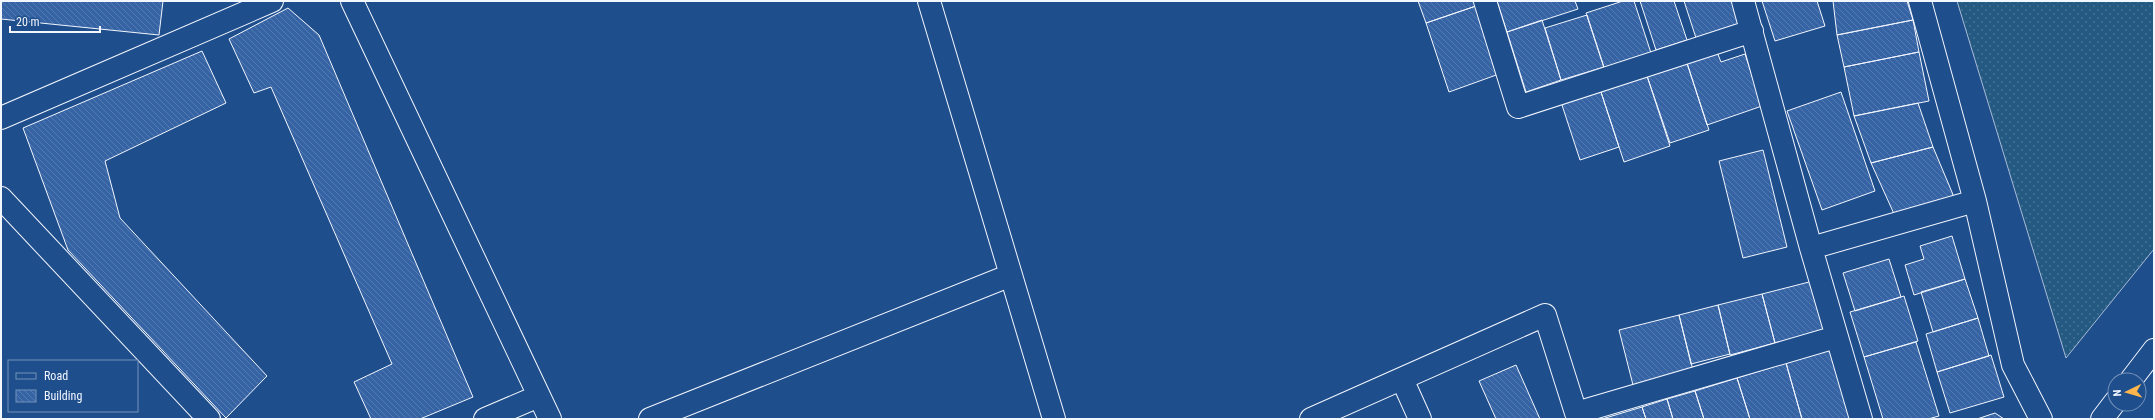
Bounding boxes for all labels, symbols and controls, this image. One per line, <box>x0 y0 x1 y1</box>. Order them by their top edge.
scale bar <box>10 8 100 34</box>
text: 20 m <box>16 15 40 29</box>
legend <box>8 360 138 412</box>
text: Road <box>44 369 68 383</box>
north arrow <box>2107 372 2147 412</box>
text: Building <box>44 389 82 403</box>
text: N <box>2111 389 2124 397</box>

